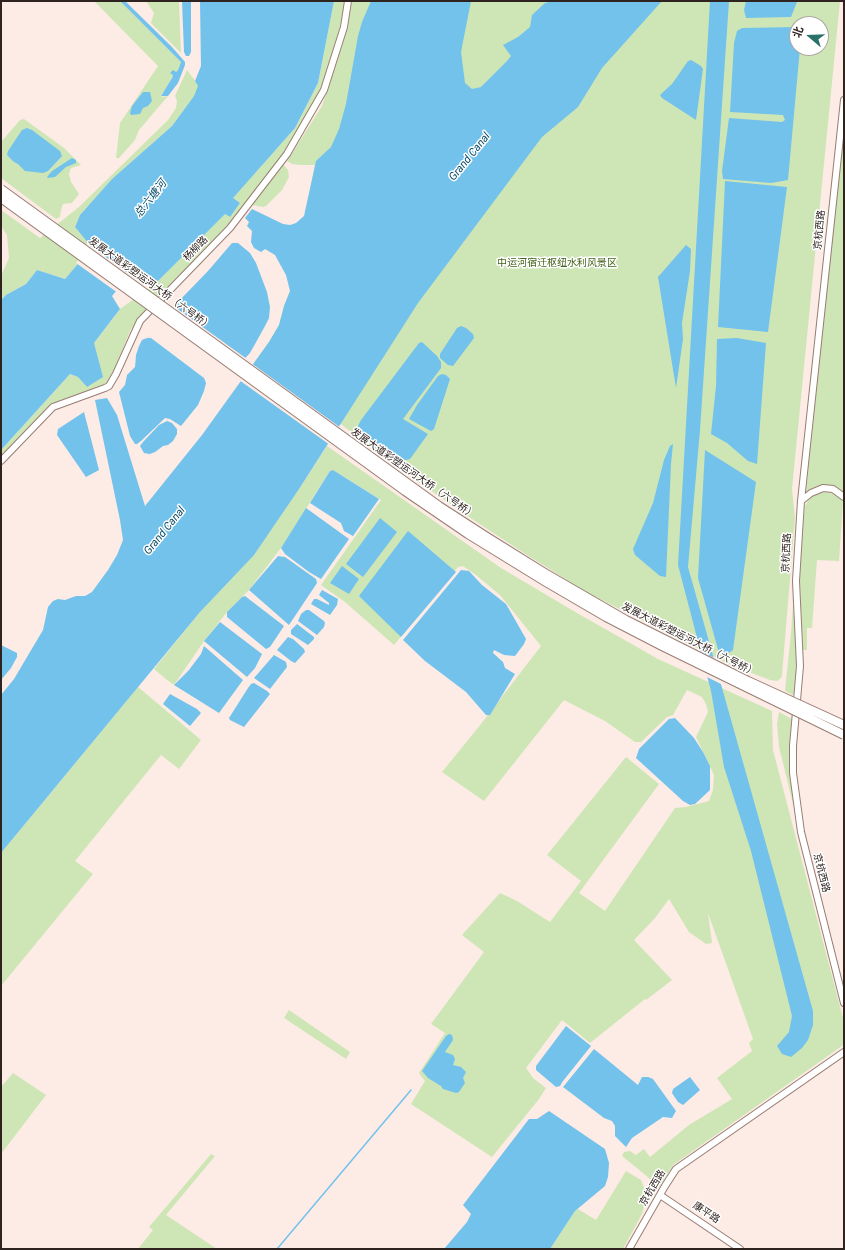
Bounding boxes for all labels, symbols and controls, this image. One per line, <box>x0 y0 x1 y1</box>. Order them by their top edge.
north arrow <box>789 16 829 56</box>
text: 北 <box>790 25 806 40</box>
water label: Grand Canal <box>447 130 493 184</box>
water label: 总六塘河 <box>132 178 170 220</box>
street label: 京杭西路 <box>812 209 828 251</box>
street label: 杨柳路 <box>181 234 211 264</box>
street label: 发展大道彩塑运河大桥（六号桥） <box>86 235 214 333</box>
park label: 中运河宿迁枢纽水利风景区 <box>497 257 617 269</box>
street label: 发展大道彩塑运河大桥（六号桥） <box>348 426 478 522</box>
water label: Grand Canal <box>142 504 188 558</box>
street label: 京杭西路 <box>780 533 794 573</box>
street label: 发展大道彩塑运河大桥（六号桥） <box>619 601 759 679</box>
street label: 京杭西路 <box>810 852 832 894</box>
street label: 京杭西路 <box>638 1168 668 1208</box>
street label: 康平路 <box>690 1200 722 1226</box>

